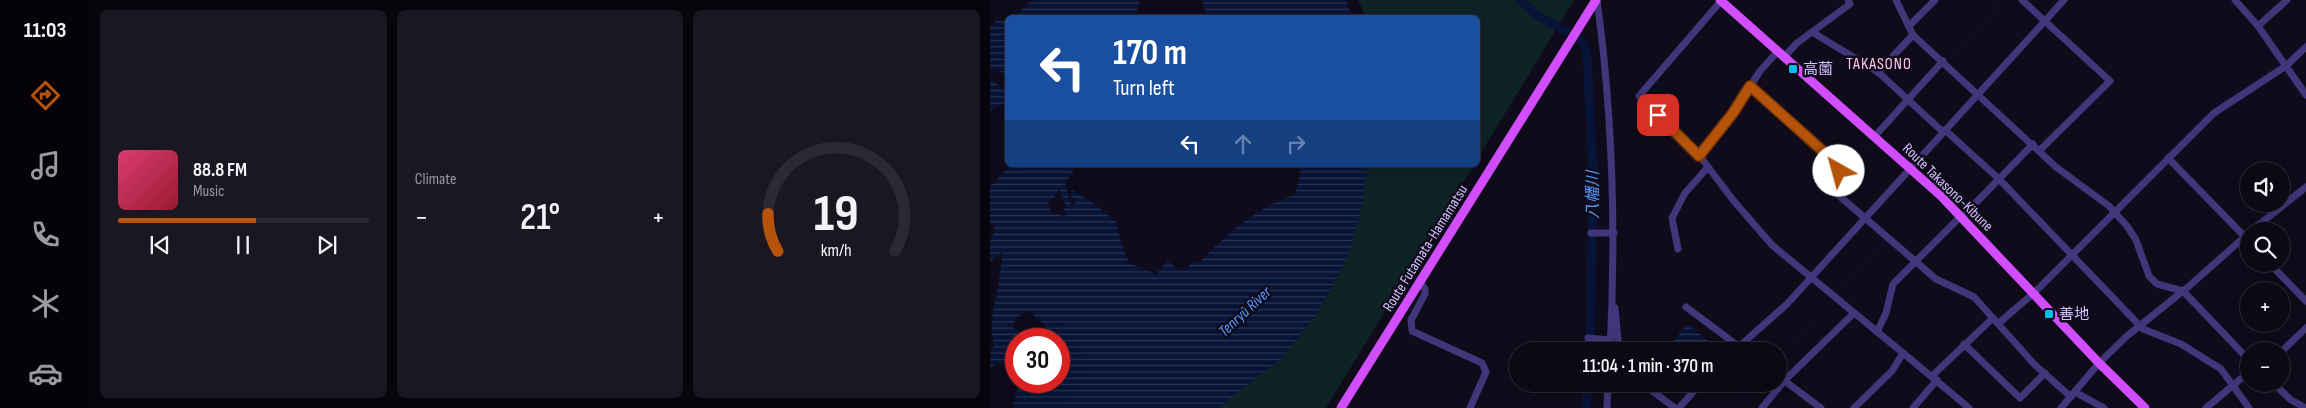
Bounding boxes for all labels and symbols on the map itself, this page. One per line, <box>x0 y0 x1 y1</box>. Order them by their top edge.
district label: TAKASONO <box>1846 55 1912 74</box>
place label: 高薗 <box>1803 60 1833 79</box>
marker: 高薗 <box>1787 63 1799 75</box>
pin <box>1637 94 1679 136</box>
street label: Route Takasono-Kibune <box>1898 139 1997 235</box>
position arrow <box>1812 144 1864 196</box>
water label: 八幡川 <box>1584 169 1603 219</box>
street label: Route Futamata-Hamamatsu <box>1379 181 1472 315</box>
water label: Tenryū River <box>1215 283 1276 341</box>
place label: 善地 <box>2059 305 2089 324</box>
marker: 善地 <box>2043 308 2055 320</box>
speed limit sign: 30 <box>1005 328 1070 393</box>

